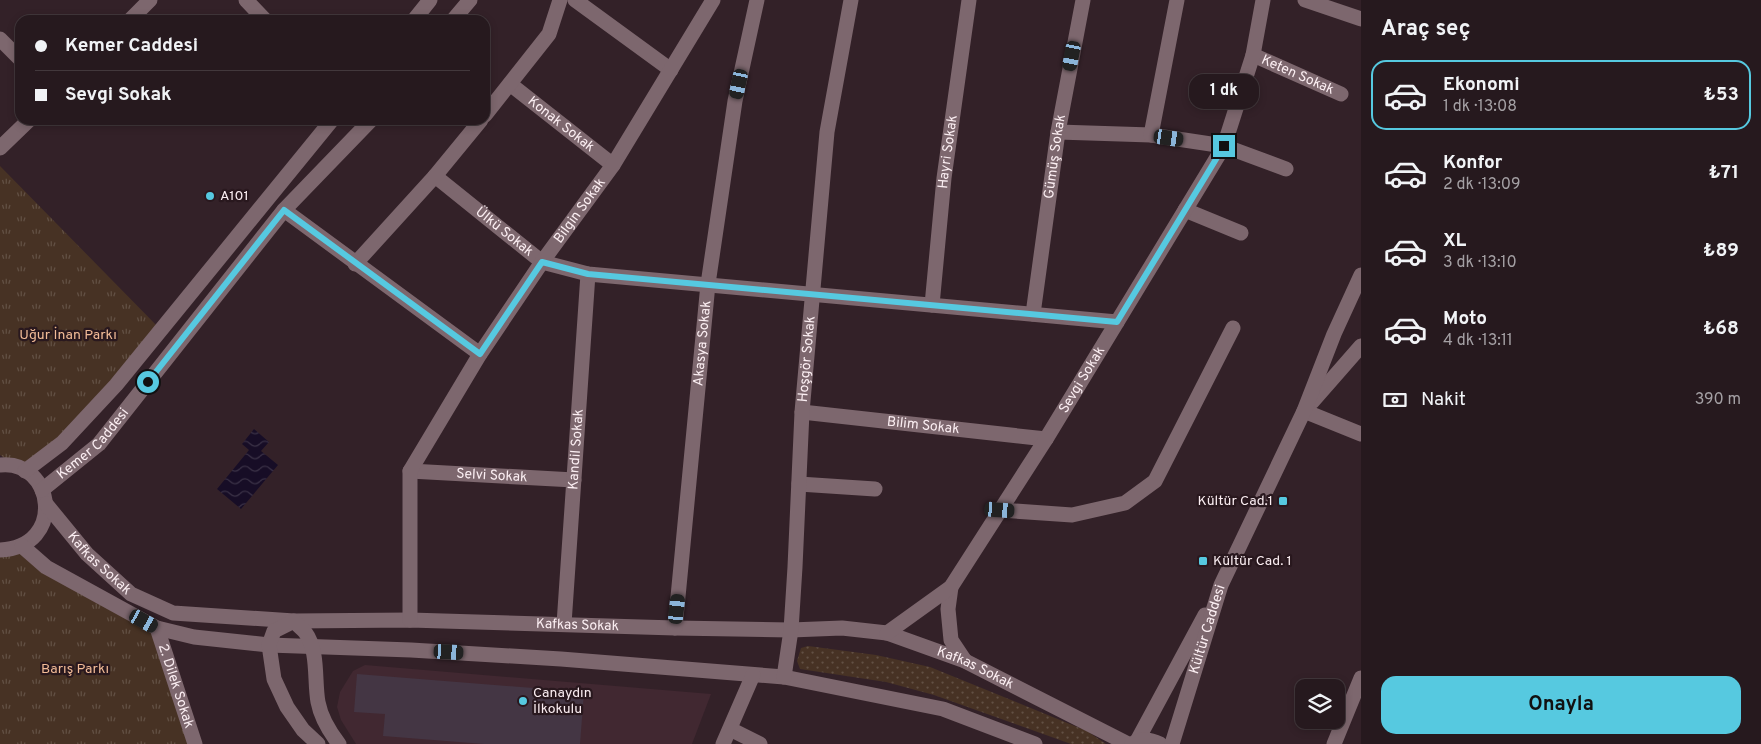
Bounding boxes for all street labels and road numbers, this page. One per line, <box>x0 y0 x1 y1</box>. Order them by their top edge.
street label: Keten Sokak <box>1259 51 1337 98</box>
street label: Konak Sokak <box>524 93 598 156</box>
street label: Gümüş Sokak <box>1040 113 1070 200</box>
street label: Hayri Sokak <box>935 114 961 190</box>
street label: Bilgin Sokak <box>550 175 609 247</box>
street label: Ülkü Sokak <box>472 203 537 260</box>
street label: Akasya Sokak <box>690 300 715 387</box>
street label: Hoşgör Sokak <box>794 315 819 403</box>
street label: Sevgi Sokak <box>1055 343 1109 416</box>
street label: Kemer Caddesi <box>53 405 133 483</box>
street label: Kandil Sokak <box>565 408 587 490</box>
street label: Bilim Sokak <box>886 413 960 438</box>
street label: Selvi Sokak <box>456 465 528 486</box>
street label: Kafkas Sokak <box>64 528 135 599</box>
street label: Kültür Caddesi <box>1186 583 1229 676</box>
street label: Kafkas Sokak <box>536 615 619 635</box>
street label: 2. Dilek Sokak <box>154 642 198 730</box>
street label: Kafkas Sokak <box>934 643 1017 693</box>

